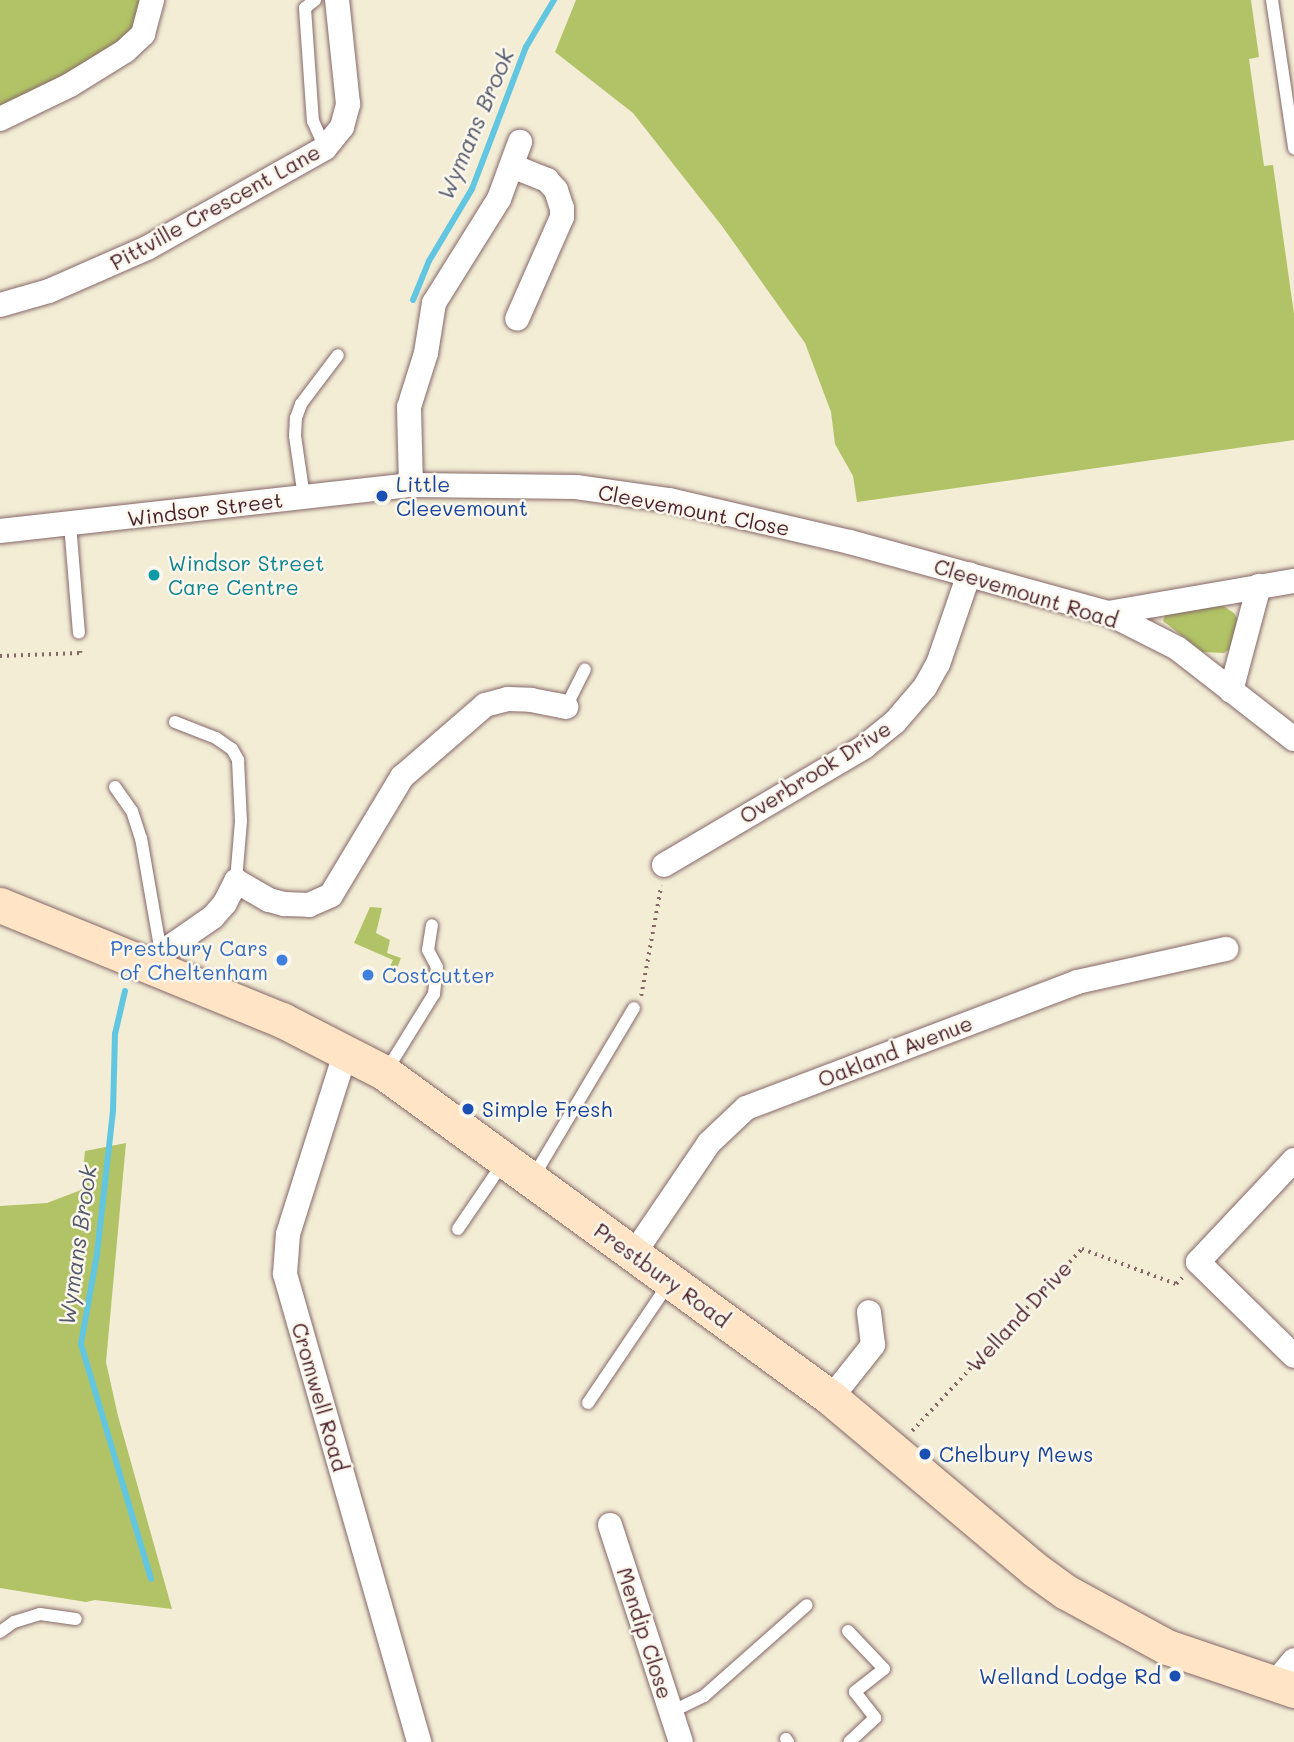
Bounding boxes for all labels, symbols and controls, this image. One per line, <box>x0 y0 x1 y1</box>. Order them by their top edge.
water label: Wymans Brook <box>431 44 519 204</box>
street label: Pittville Crescent Lane <box>106 139 324 275</box>
place label: Little Cleevemount <box>396 471 528 521</box>
street label: Cleevemount Close <box>596 479 792 541</box>
street label: Windsor Street <box>126 487 284 531</box>
marker: Little Cleevemount <box>374 488 390 504</box>
place label: Windsor Street Care Centre <box>168 550 325 600</box>
street label: Cleevemount Road <box>931 553 1121 633</box>
marker: Windsor Street Care Centre <box>146 567 162 583</box>
street label: Overbrook Drive <box>735 715 895 829</box>
place label: Prestbury Cars of Cheltenham <box>110 935 268 985</box>
marker: Prestbury Cars of Cheltenham <box>274 952 290 968</box>
place label: Costcutter <box>382 962 495 988</box>
marker: Costcutter <box>360 967 376 983</box>
street label: Oakland Avenue <box>814 1010 976 1092</box>
place label: Simple Fresh <box>482 1096 612 1122</box>
marker: Simple Fresh <box>460 1101 476 1117</box>
water label: Wymans Brook <box>52 1163 102 1327</box>
street label: Prestbury Road <box>589 1217 735 1333</box>
street label: Welland Drive <box>961 1255 1077 1377</box>
street label: Cromwell Road <box>287 1320 353 1474</box>
place label: Chelbury Mews <box>939 1441 1093 1467</box>
marker: Chelbury Mews <box>917 1446 933 1462</box>
street label: Mendip Close <box>612 1564 678 1702</box>
place label: Welland Lodge Rd <box>979 1663 1161 1689</box>
marker: Welland Lodge Rd <box>1167 1668 1183 1684</box>

